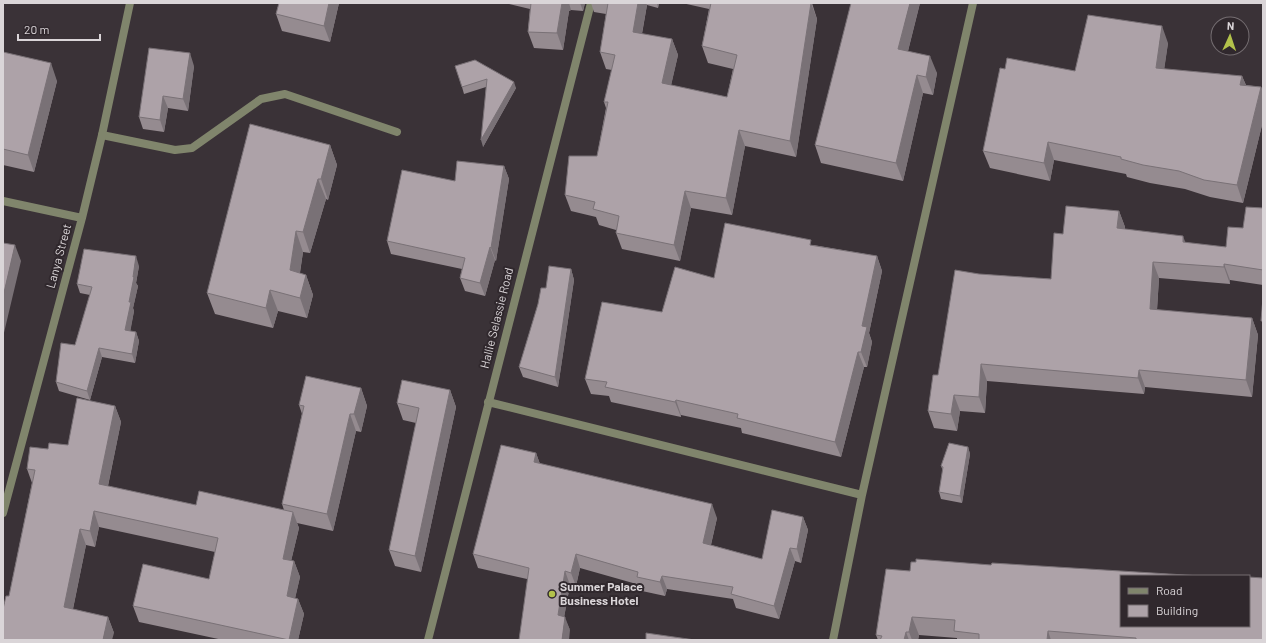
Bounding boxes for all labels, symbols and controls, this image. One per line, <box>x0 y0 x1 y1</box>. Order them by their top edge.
scale bar <box>18 16 100 42</box>
north arrow <box>1210 16 1250 56</box>
text: N <box>1227 19 1235 32</box>
text: 20 m <box>24 22 50 36</box>
street label: Lanya Street <box>43 222 73 289</box>
street label: Hallie Selassie Road <box>477 266 515 370</box>
legend <box>1120 575 1250 627</box>
place label: Summer Palace Business Hotel <box>560 579 643 607</box>
text: Road <box>1156 583 1183 597</box>
marker: Summer Palace Business Hotel <box>547 589 557 599</box>
text: Building <box>1156 603 1198 617</box>

